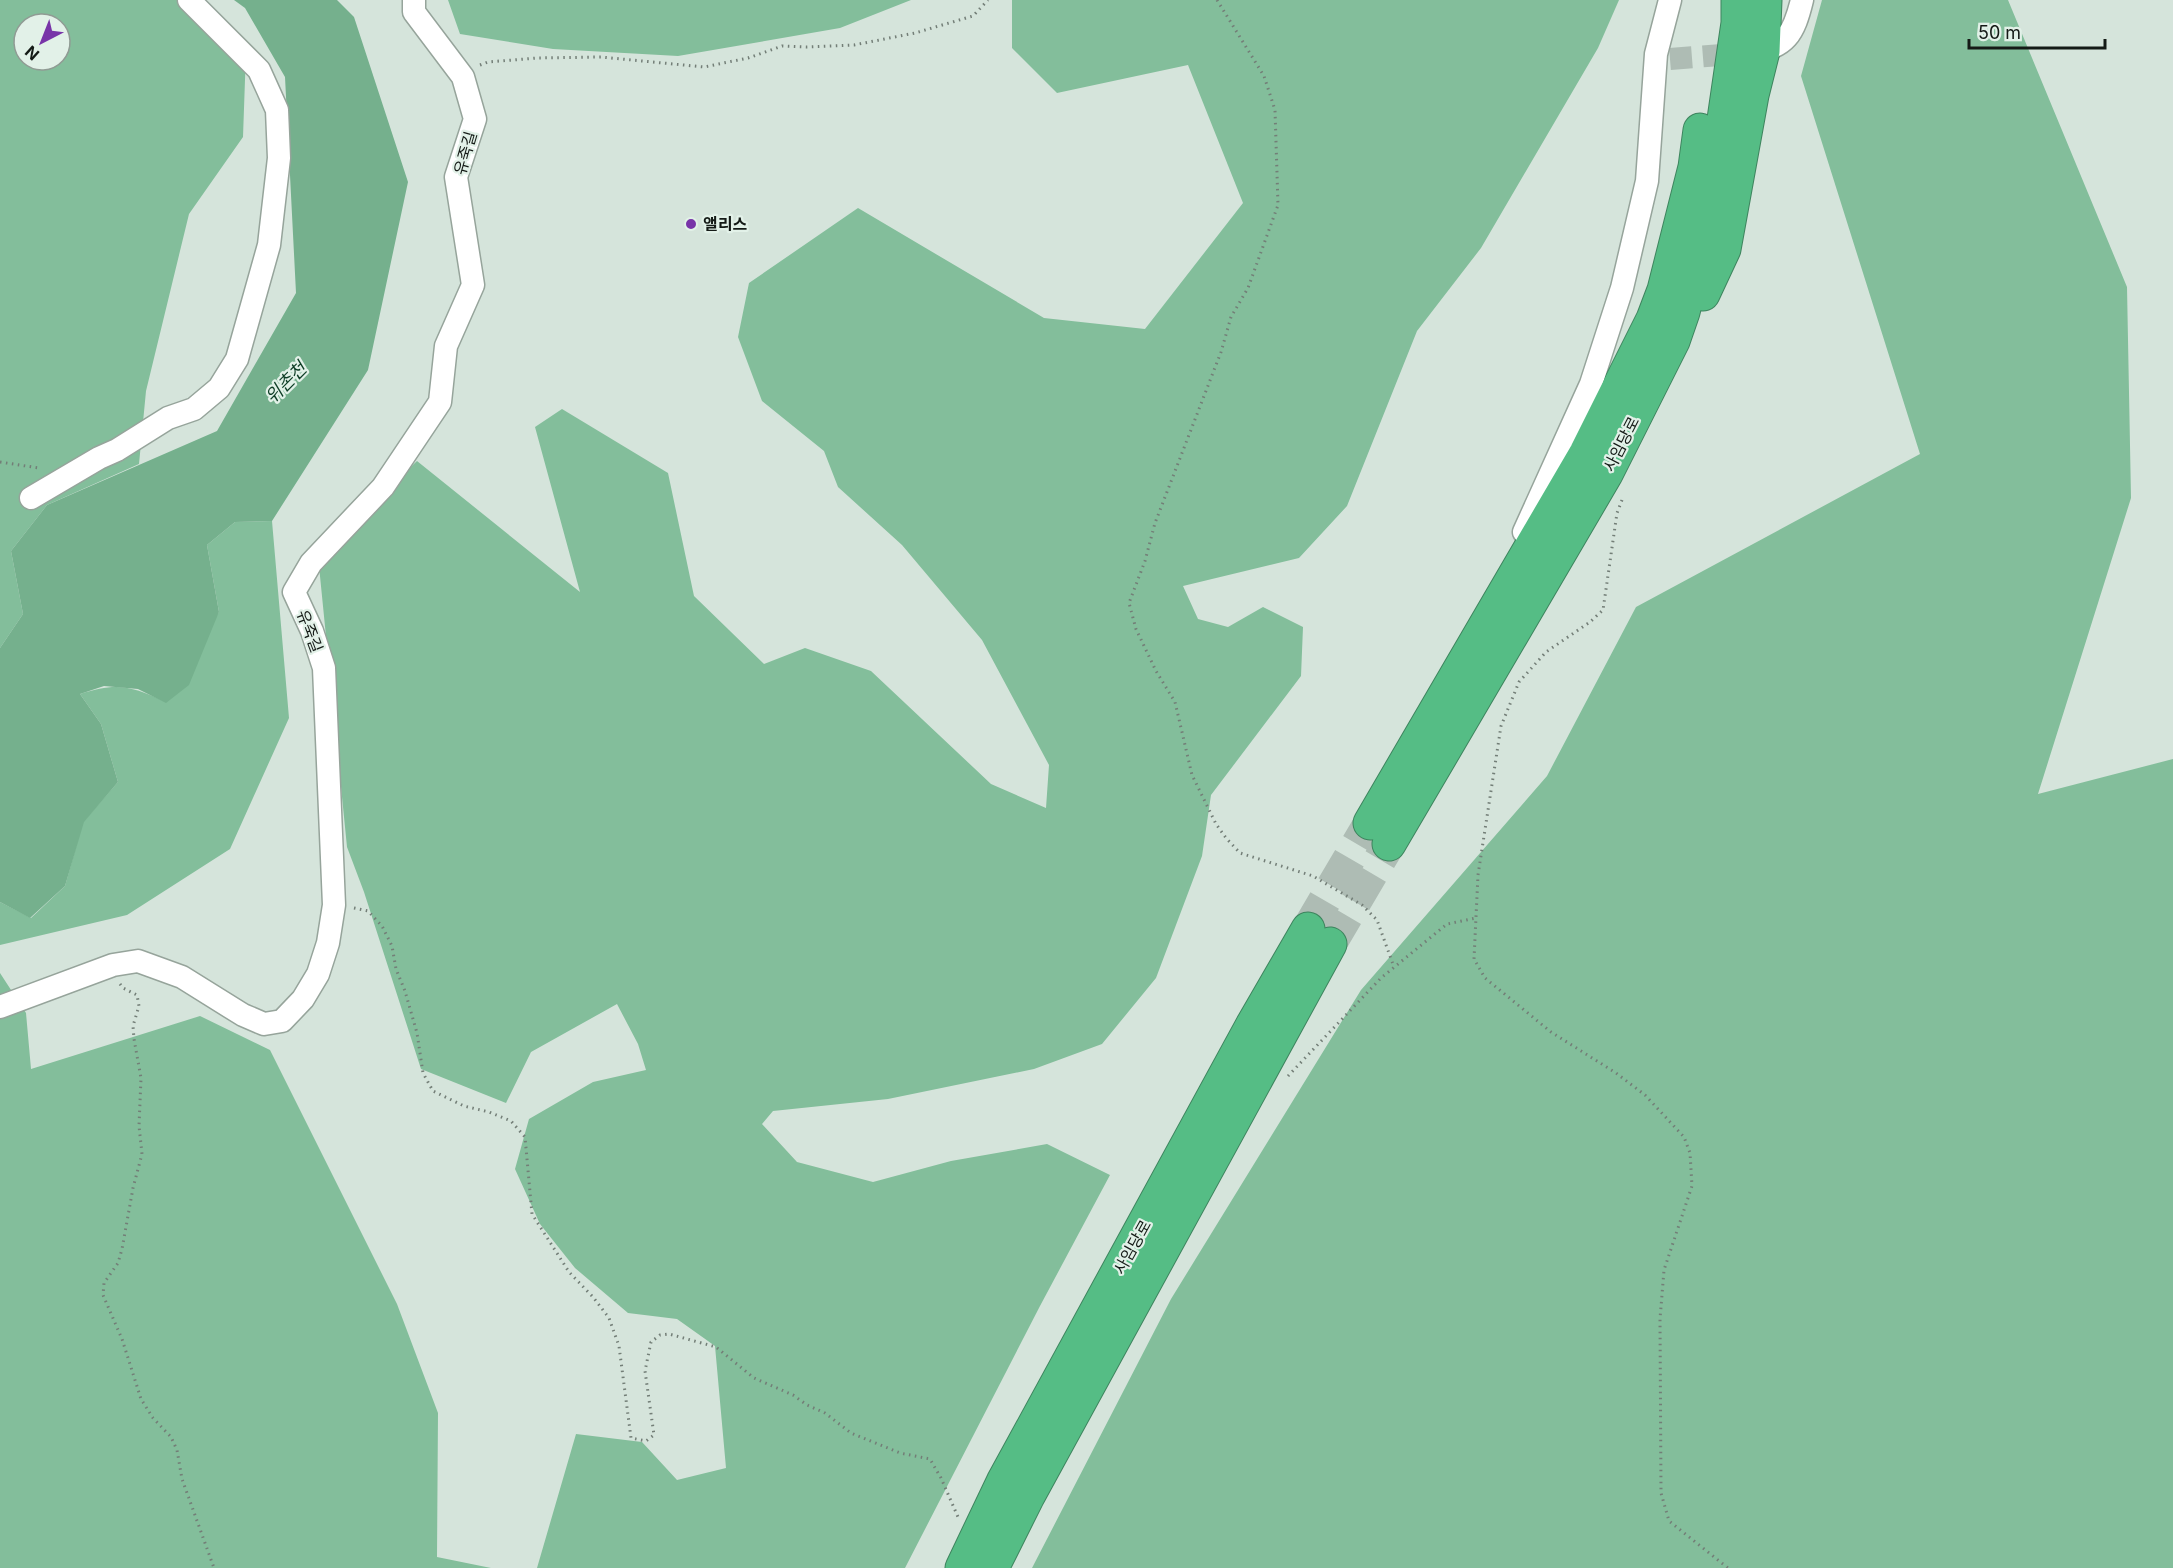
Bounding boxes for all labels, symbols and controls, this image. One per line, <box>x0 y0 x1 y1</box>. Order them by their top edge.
north arrow <box>12 12 72 72</box>
scale bar <box>1969 12 2106 50</box>
text: 50 m <box>1978 22 2021 43</box>
text: N <box>21 42 43 65</box>
street label: 유죽길 <box>449 129 481 177</box>
place label: 앨리스 <box>703 214 747 234</box>
marker: 앨리스 <box>684 217 698 231</box>
water label: 위촌천 <box>261 356 312 408</box>
street label: 사임당로 <box>1599 413 1643 475</box>
street label: 유죽길 <box>293 607 327 655</box>
street label: 사임당로 <box>1109 1216 1155 1278</box>

